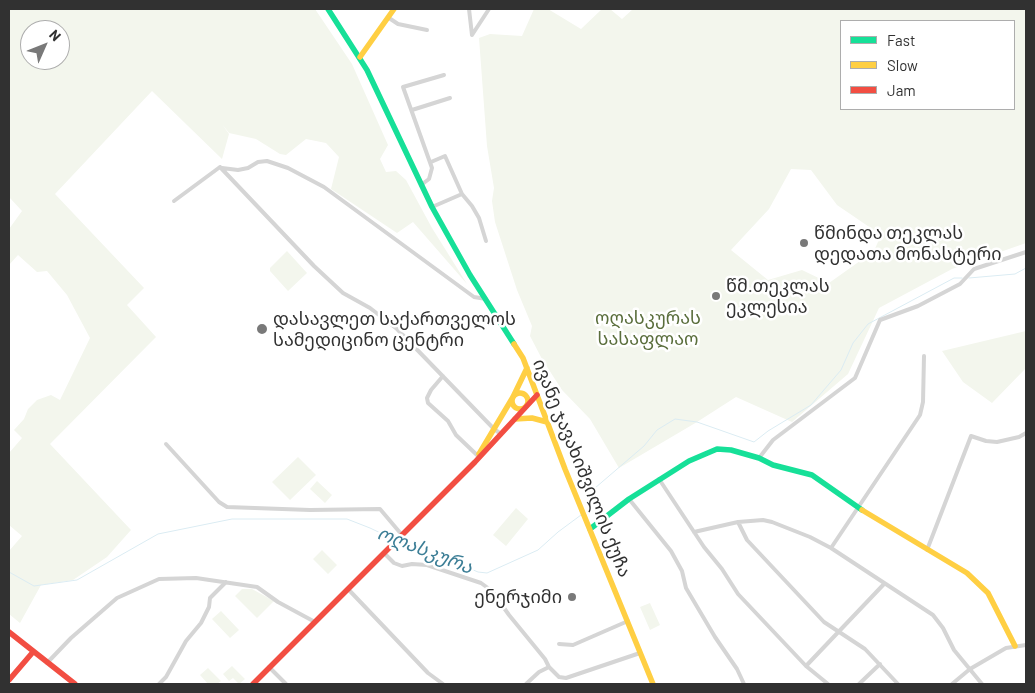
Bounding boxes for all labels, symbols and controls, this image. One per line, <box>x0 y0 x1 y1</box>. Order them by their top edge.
north arrow <box>20 20 70 70</box>
legend <box>840 20 1015 110</box>
text: N <box>46 26 65 44</box>
text: Fast <box>887 31 915 49</box>
text: Slow <box>887 56 918 74</box>
text: Jam <box>887 81 916 99</box>
place label: წმინდა თეკლას დედათა მონასტერი <box>814 222 1002 264</box>
marker: წმინდა თეკლას დედათა მონასტერი <box>798 237 810 249</box>
place label: წმ.თეკლას ეკლესია <box>726 275 830 318</box>
marker: წმ.თეკლას ეკლესია <box>710 290 722 302</box>
park label: ოღასკურას სასაფლაო <box>595 307 701 350</box>
place label: დასავლეთ საქართველოს სამედიცინო ცენტრი <box>273 308 516 350</box>
marker: დასავლეთ საქართველოს სამედიცინო ცენტრი <box>255 322 269 336</box>
street label: ივანე ჯავახიშვილის ქუჩა <box>528 356 636 580</box>
water label: ოღასკურა <box>374 521 476 579</box>
place label: ენერჯიმი <box>474 586 562 608</box>
marker: ენერჯიმი <box>566 591 578 603</box>

